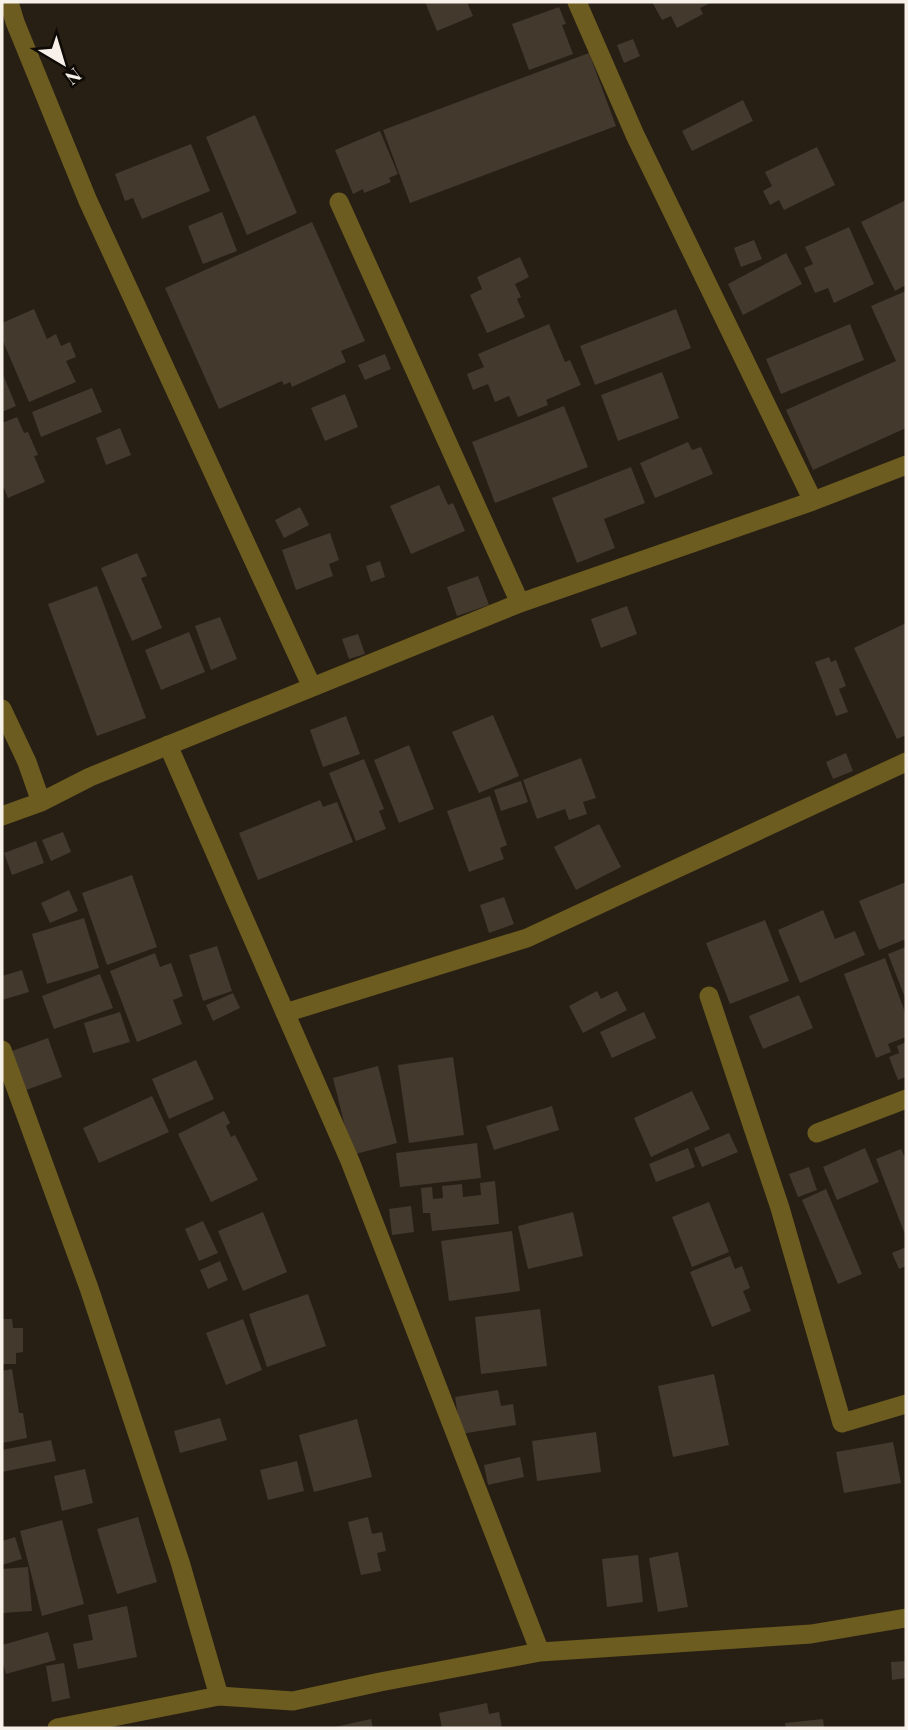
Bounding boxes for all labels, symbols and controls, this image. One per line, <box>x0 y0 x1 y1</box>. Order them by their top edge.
north arrow <box>28 28 98 98</box>
text: N <box>60 63 87 92</box>

